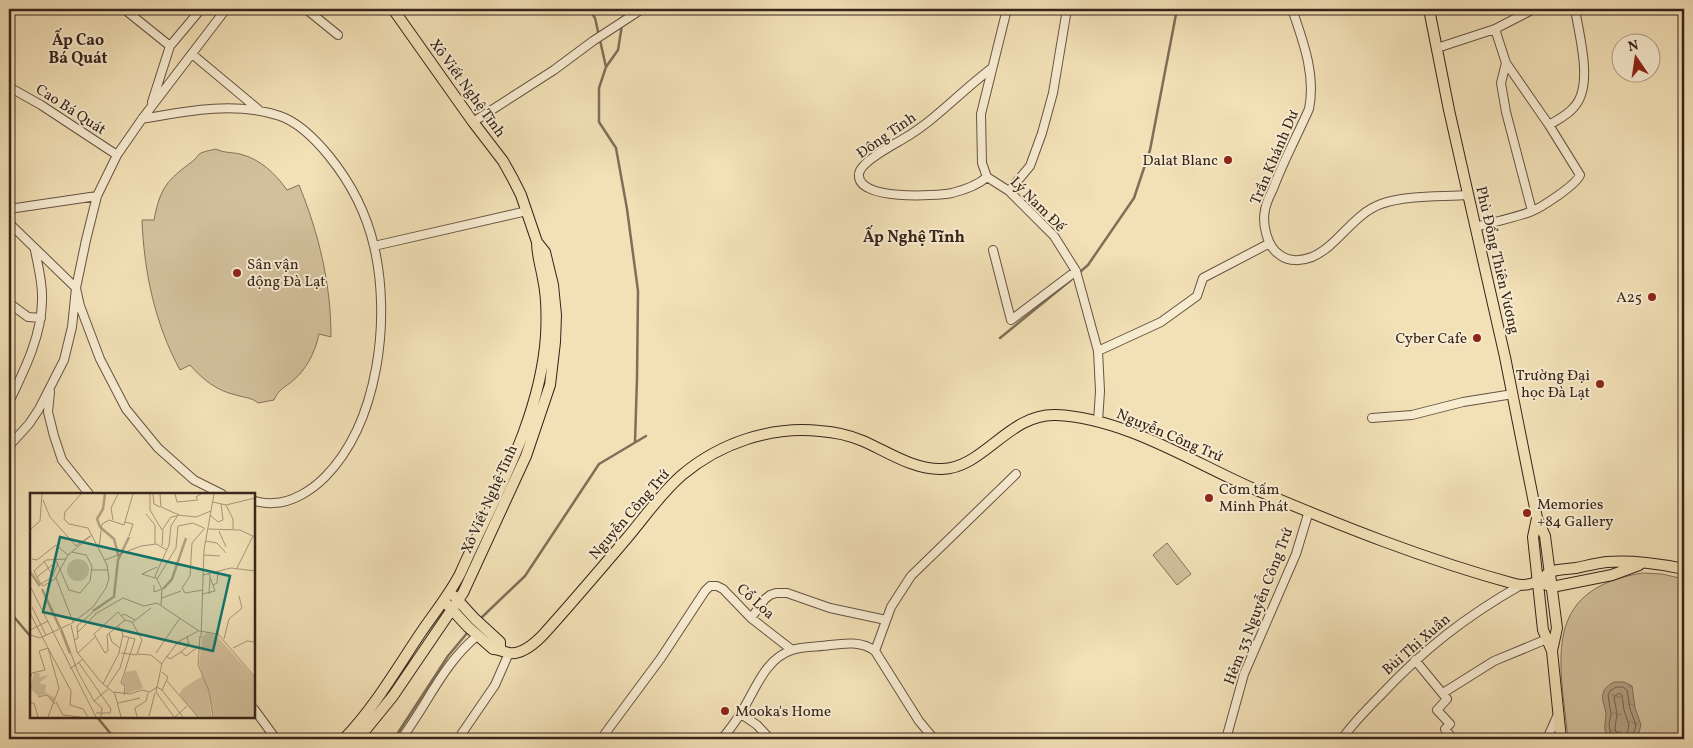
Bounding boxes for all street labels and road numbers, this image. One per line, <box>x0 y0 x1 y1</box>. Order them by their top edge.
street label: Xô Viết Nghệ Tĩnh <box>424 35 510 143</box>
street label: Cao Bá Quát <box>31 80 109 141</box>
street label: Trần Khánh Dư <box>1246 107 1305 208</box>
street label: Đông Tĩnh <box>853 108 921 165</box>
street label: Lý Nam Đế <box>1004 173 1070 238</box>
street label: Phù Đổng Thiên Vương <box>1469 184 1524 337</box>
street label: Nguyễn Công Trứ <box>1113 404 1226 468</box>
street label: Xô Viết Nghệ Tĩnh <box>457 442 524 557</box>
street label: Nguyễn Công Trứ <box>585 465 676 565</box>
street label: Hẻm 33 Nguyễn Công Trứ <box>1220 525 1299 688</box>
street label: Cổ Loa <box>731 579 779 625</box>
street label: Bùi Thị Xuân <box>1378 609 1456 681</box>

